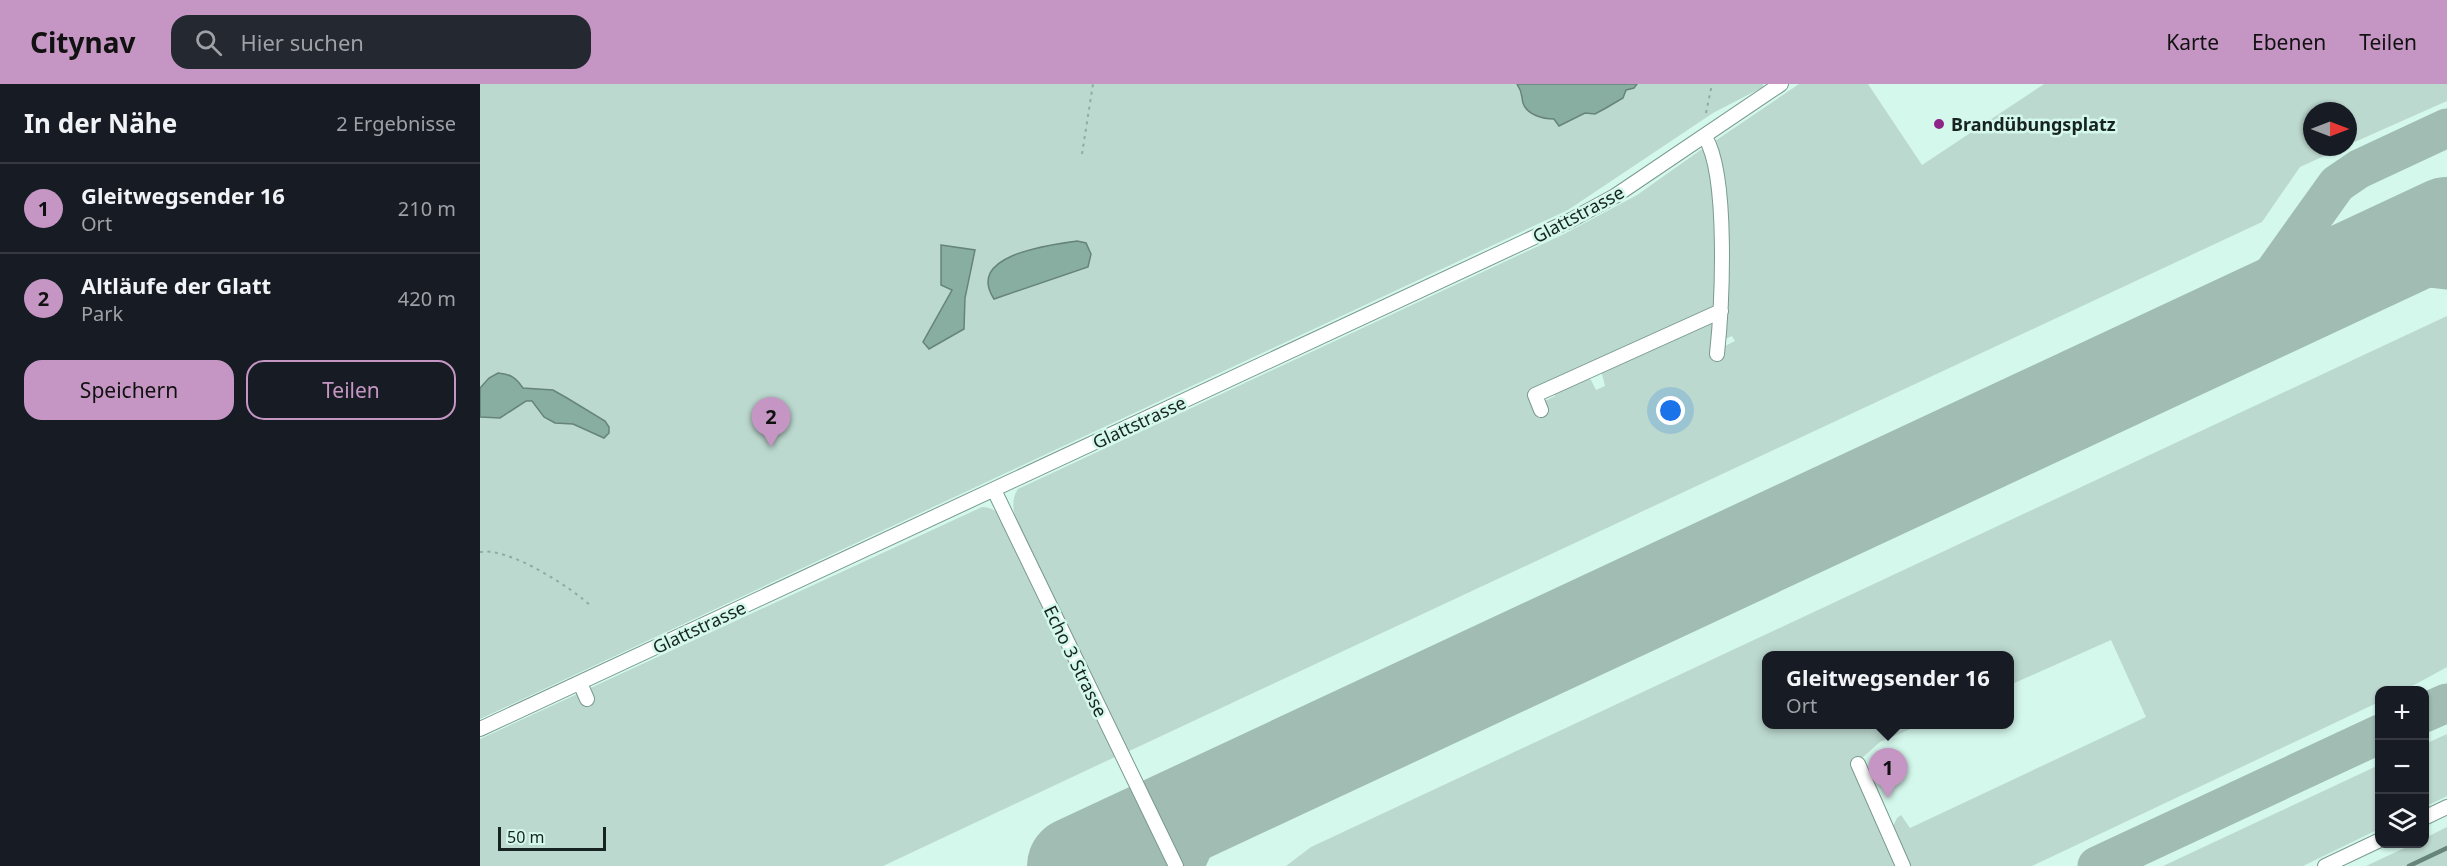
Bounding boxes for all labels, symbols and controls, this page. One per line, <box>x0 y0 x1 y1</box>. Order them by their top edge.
search box <box>171 15 591 69</box>
text: Citynav <box>30 23 135 61</box>
icon: search <box>192 26 225 59</box>
text: Hier suchen <box>240 27 364 57</box>
text: Karte <box>2166 28 2219 56</box>
text: Ebenen <box>2252 28 2326 56</box>
text: Teilen <box>2359 28 2417 56</box>
north arrow <box>2303 102 2357 156</box>
text: In der Nähe <box>24 105 177 141</box>
text: 2 Ergebnisse <box>336 110 456 137</box>
place label: Brandübungsplatz <box>1951 112 2116 136</box>
marker: Brandübungsplatz <box>1932 117 1946 131</box>
text: Gleitwegsender 16 <box>81 180 285 210</box>
street label: Glattstrasse <box>1528 180 1628 248</box>
text: 1 <box>38 195 49 222</box>
text: 210 m <box>398 195 456 222</box>
text: Ort <box>81 210 112 237</box>
text: Altläufe der Glatt <box>81 270 271 300</box>
text: 2 <box>38 285 49 312</box>
text: 420 m <box>398 285 456 312</box>
text: Park <box>81 300 123 327</box>
button: Speichern <box>24 360 234 420</box>
button: Teilen <box>246 360 456 420</box>
street label: Glattstrasse <box>1088 390 1190 454</box>
your location <box>1656 396 1685 425</box>
pin: 2 <box>752 398 790 447</box>
street label: Glattstrasse <box>648 595 750 659</box>
street label: Echo 3 Strasse <box>1039 601 1113 721</box>
popup <box>1762 651 2014 729</box>
text: Gleitwegsender 16 <box>1786 662 1990 692</box>
map controls <box>2375 686 2429 848</box>
button: + <box>2375 686 2429 740</box>
text: Ort <box>1786 692 1817 719</box>
button: − <box>2375 740 2429 794</box>
pin: 1 <box>1868 748 1908 798</box>
button: layers <box>2375 794 2429 848</box>
scale bar <box>498 824 606 852</box>
text: 50 m <box>507 826 544 848</box>

